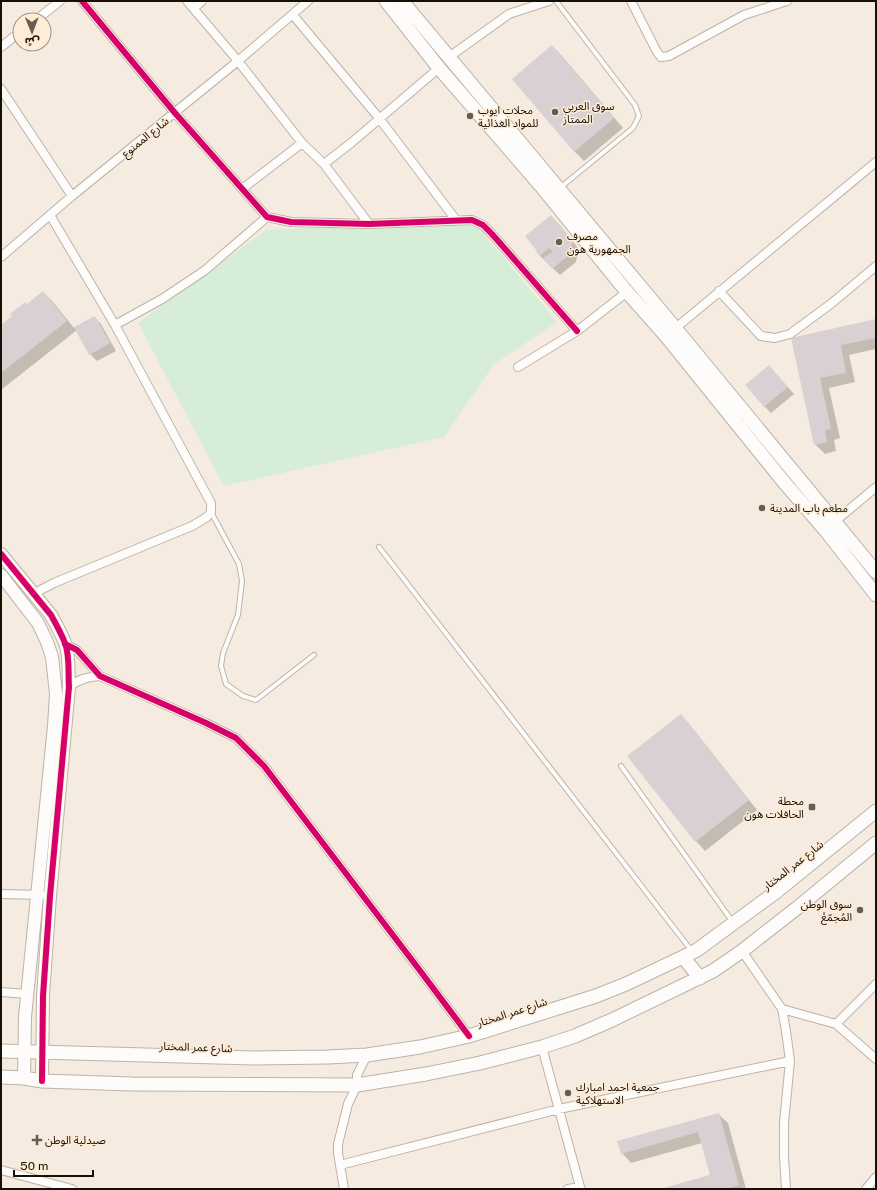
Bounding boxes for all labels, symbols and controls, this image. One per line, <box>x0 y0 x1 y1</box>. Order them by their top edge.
north arrow <box>12 12 52 52</box>
text: ش <box>25 35 40 48</box>
place label: سوق العربي الممتاز <box>562 100 615 126</box>
place label: محلات ايوب للمواد الغذائية <box>478 104 538 130</box>
marker: سوق العربي الممتاز <box>550 107 560 117</box>
marker: محلات ايوب للمواد الغذائية <box>465 111 475 121</box>
street label: شارع الممنوع <box>119 114 172 161</box>
place label: مصرف الجمهورية هون <box>567 230 631 256</box>
marker: مصرف الجمهورية هون <box>554 237 564 247</box>
place label: مطعم باب المدينة <box>770 502 848 517</box>
marker: مطعم باب المدينة <box>757 503 767 513</box>
place label: محطة الحافلات هون <box>744 795 804 821</box>
marker: محطة الحافلات هون <box>807 802 817 812</box>
street label: شارع عمر المختار <box>760 838 827 894</box>
place label: سوق الوطن المُجمّعْ <box>801 898 852 925</box>
marker: سوق الوطن المُجمّعْ <box>855 905 865 915</box>
street label: شارع عمر المختار <box>474 995 550 1031</box>
street label: شارع عمر المختار <box>158 1040 233 1056</box>
place label: جمعية احمد امبارك الاستهلاكية <box>576 1081 660 1107</box>
marker: جمعية احمد امبارك الاستهلاكية <box>563 1088 573 1098</box>
place label: صيدلية الوطن <box>45 1134 106 1147</box>
marker: صيدلية الوطن <box>32 1135 42 1145</box>
scale bar <box>14 1152 93 1178</box>
text: 50 m <box>20 1159 48 1173</box>

